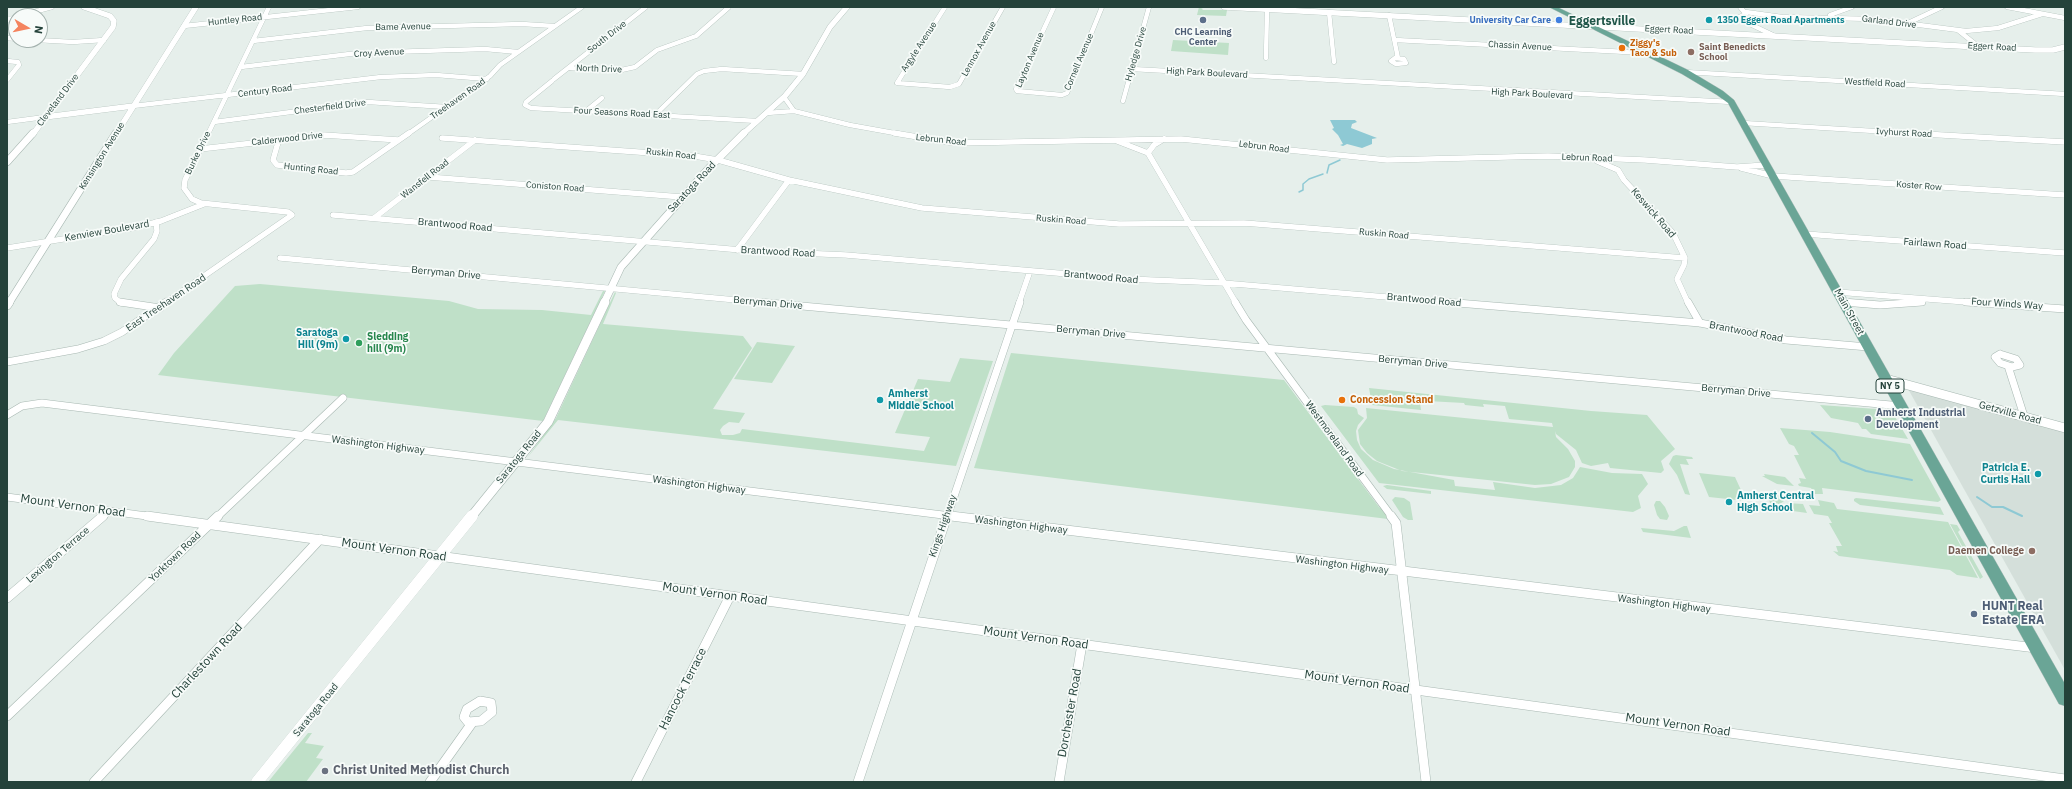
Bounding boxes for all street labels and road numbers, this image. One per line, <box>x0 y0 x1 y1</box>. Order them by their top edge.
street label: Huntley Road <box>207 12 263 28</box>
street label: Garland Drive <box>1861 13 1917 31</box>
street label: South Drive <box>585 18 629 56</box>
street label: Argyle Avenue <box>899 20 939 74</box>
street label: Lennox Avenue <box>959 20 999 78</box>
street label: Bame Avenue <box>375 21 431 33</box>
street label: Eggert Road <box>1644 23 1694 37</box>
street label: Hyledge Drive <box>1123 26 1149 82</box>
street label: Layton Avenue <box>1013 31 1047 89</box>
street label: Cornell Avenue <box>1062 32 1096 92</box>
street label: Chassin Avenue <box>1488 39 1552 53</box>
street label: Eggert Road <box>1967 40 2017 54</box>
street label: Croy Avenue <box>353 46 405 60</box>
street label: North Drive <box>576 63 622 75</box>
street label: High Park Boulevard <box>1166 65 1248 81</box>
street label: Cleveland Drive <box>35 72 81 128</box>
street label: Treehaven Road <box>428 76 488 122</box>
street label: Westfield Road <box>1844 76 1906 90</box>
street label: Century Road <box>237 82 293 100</box>
street label: High Park Boulevard <box>1491 86 1573 102</box>
street label: Chesterfield Drive <box>294 97 366 117</box>
street label: Four Seasons Road East <box>573 105 671 121</box>
street label: Kensington Avenue <box>77 120 127 192</box>
street label: Ivyhurst Road <box>1876 126 1932 140</box>
street label: Burke Drive <box>183 130 213 176</box>
street label: Calderwood Drive <box>251 130 323 148</box>
street label: Lebrun Road <box>915 132 967 148</box>
street label: Lebrun Road <box>1238 139 1290 155</box>
street label: Ruskin Road <box>645 146 697 162</box>
street label: Lebrun Road <box>1561 152 1613 164</box>
street label: Wansfell Road <box>399 157 451 201</box>
street label: Saratoga Road <box>665 159 719 215</box>
street label: Hunting Road <box>283 161 339 177</box>
street label: Koster Row <box>1896 179 1942 193</box>
street label: Coniston Road <box>525 180 585 194</box>
street label: Keswick Road <box>1628 186 1678 240</box>
street label: Ruskin Road <box>1036 213 1086 227</box>
street label: Brantwood Road <box>417 216 493 234</box>
street label: Kenview Boulevard <box>64 218 150 244</box>
street label: Ruskin Road <box>1359 226 1409 242</box>
street label: Fairlawn Road <box>1903 236 1967 252</box>
street label: Brantwood Road <box>740 244 816 260</box>
street label: Berryman Drive <box>411 264 481 282</box>
street label: Brantwood Road <box>1063 268 1139 286</box>
street label: East Treehaven Road <box>124 272 208 334</box>
street label: Main Street <box>1831 287 1867 337</box>
street label: Brantwood Road <box>1386 291 1462 309</box>
street label: Berryman Drive <box>733 294 803 312</box>
street label: Four Winds Way <box>1971 296 2043 312</box>
street label: Brantwood Road <box>1708 319 1784 345</box>
street label: Berryman Drive <box>1056 323 1126 341</box>
street label: Berryman Drive <box>1378 353 1448 371</box>
road number: NY 5 <box>1876 379 1904 393</box>
street label: Berryman Drive <box>1701 382 1771 400</box>
street label: Westmoreland Road <box>1302 399 1366 479</box>
street label: Getzville Road <box>1977 399 2043 427</box>
street label: Saratoga Road <box>494 428 544 486</box>
street label: Washington Highway <box>331 433 425 457</box>
street label: Washington Highway <box>652 473 746 497</box>
street label: Mount Vernon Road <box>20 492 126 520</box>
street label: Kings Highway <box>927 493 959 559</box>
street label: Washington Highway <box>974 513 1068 537</box>
street label: Lexington Terrace <box>24 524 92 586</box>
street label: Yorktown Road <box>147 529 203 585</box>
street label: Mount Vernon Road <box>341 536 447 564</box>
street label: Washington Highway <box>1295 553 1389 577</box>
street label: Mount Vernon Road <box>662 580 768 608</box>
street label: Washington Highway <box>1617 592 1711 616</box>
street label: Charlestown Road <box>168 620 246 702</box>
street label: Mount Vernon Road <box>983 624 1089 652</box>
street label: Hancock Terrace <box>656 646 710 732</box>
street label: Dorchester Road <box>1055 667 1085 759</box>
street label: Mount Vernon Road <box>1304 668 1410 696</box>
street label: Saratoga Road <box>291 681 341 739</box>
street label: Mount Vernon Road <box>1625 711 1731 739</box>

